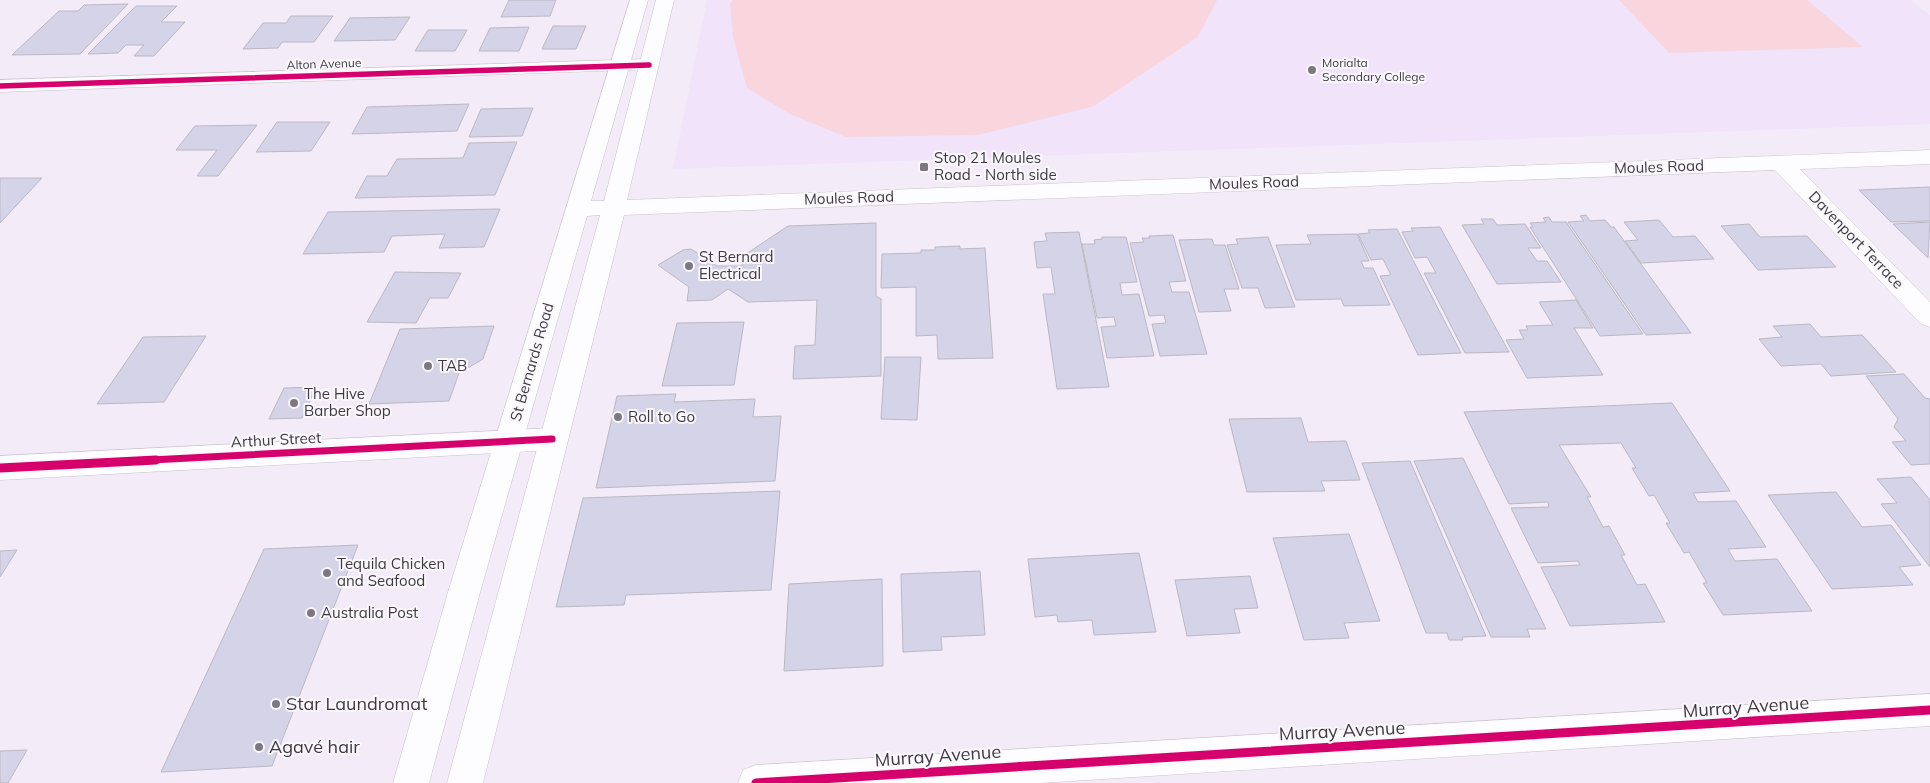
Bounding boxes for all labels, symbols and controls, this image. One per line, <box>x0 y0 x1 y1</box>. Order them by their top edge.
street label: Alton Avenue <box>286 55 362 72</box>
place label: Morialta Secondary College <box>1322 55 1425 84</box>
marker: Morialta Secondary College <box>1306 64 1318 76</box>
place label: Stop 21 Moules Road - North side <box>934 148 1057 184</box>
street label: Moules Road <box>1614 155 1704 178</box>
marker: Stop 21 Moules Road - North side <box>918 161 930 173</box>
street label: Moules Road <box>1209 171 1299 194</box>
street label: Moules Road <box>804 186 894 209</box>
street label: Davenport Terrace <box>1805 187 1908 293</box>
place label: St Bernard Electrical <box>699 247 773 283</box>
marker: St Bernard Electrical <box>683 260 695 272</box>
street label: St Bernards Road <box>505 300 558 423</box>
place label: TAB <box>438 356 467 375</box>
marker: TAB <box>422 360 434 372</box>
place label: The Hive Barber Shop <box>304 384 391 420</box>
marker: The Hive Barber Shop <box>288 397 300 409</box>
place label: Roll to Go <box>628 407 695 426</box>
marker: Roll to Go <box>612 411 624 423</box>
street label: Arthur Street <box>230 428 322 451</box>
place label: Tequila Chicken and Seafood <box>337 554 445 590</box>
marker: Tequila Chicken and Seafood <box>321 567 333 579</box>
place label: Australia Post <box>321 603 418 622</box>
marker: Australia Post <box>305 607 317 619</box>
street label: Murray Avenue <box>1682 691 1810 722</box>
place label: Star Laundromat <box>286 692 427 715</box>
marker: Star Laundromat <box>270 698 282 710</box>
street label: Murray Avenue <box>1278 716 1406 745</box>
place label: Agavé hair <box>269 735 360 758</box>
street label: Murray Avenue <box>874 740 1002 771</box>
marker: Agavé hair <box>253 741 265 753</box>

